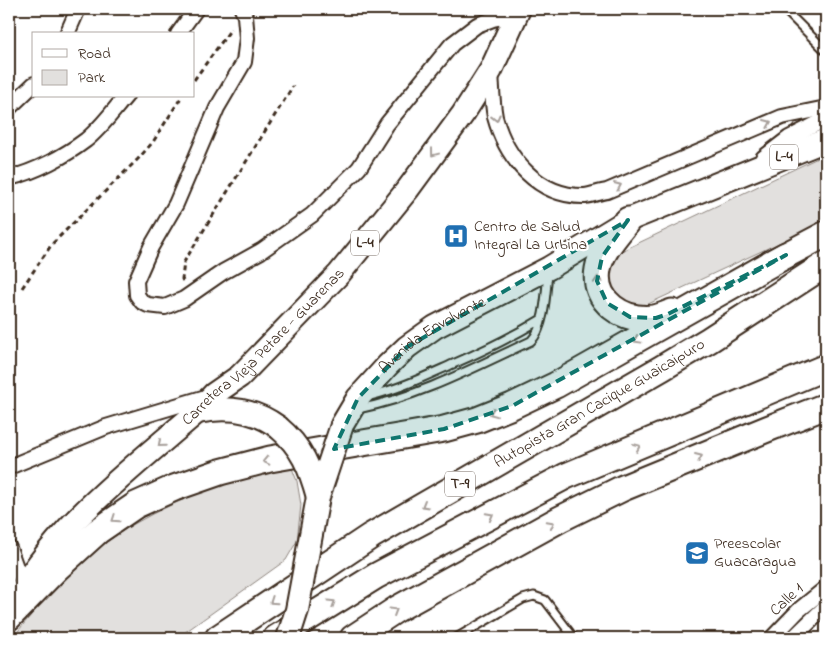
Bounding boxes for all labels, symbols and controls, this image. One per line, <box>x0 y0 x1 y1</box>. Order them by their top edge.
legend <box>32 32 195 98</box>
text: Road <box>78 43 111 65</box>
text: Park <box>78 67 106 89</box>
one-way arrow <box>490 114 501 123</box>
one-way arrow <box>763 119 772 130</box>
road number: L-4 <box>770 144 798 170</box>
one-way arrow <box>431 148 440 157</box>
one-way arrow <box>613 182 622 193</box>
place label: Centro de Salud Integral La Urbina <box>474 215 587 257</box>
hospital icon: Centro de Salud Integral La Urbina <box>443 223 469 249</box>
road number: L-4 <box>351 230 379 256</box>
street label: Carretera Vieja Petare - Guarenas <box>177 263 351 432</box>
one-way arrow <box>593 276 604 284</box>
street label: Avenida Envolvente <box>374 290 491 379</box>
street label: Autopista Gran Cacique Guaicaipuro <box>489 333 710 475</box>
one-way arrow <box>634 333 643 343</box>
one-way arrow <box>489 407 498 418</box>
one-way arrow <box>157 438 166 447</box>
one-way arrow <box>632 442 640 452</box>
one-way arrow <box>694 452 703 463</box>
one-way arrow <box>261 455 270 465</box>
road number: T-9 <box>445 472 475 496</box>
one-way arrow <box>421 498 430 508</box>
one-way arrow <box>485 512 494 522</box>
one-way arrow <box>111 513 121 522</box>
one-way arrow <box>546 520 555 530</box>
place label: Preescolar Guacaragua <box>714 532 796 574</box>
school or university icon: Preescolar Guacaragua <box>684 540 710 566</box>
street label: Calle 1 <box>765 578 809 622</box>
one-way arrow <box>269 595 278 604</box>
one-way arrow <box>327 600 336 610</box>
one-way arrow <box>388 607 397 617</box>

